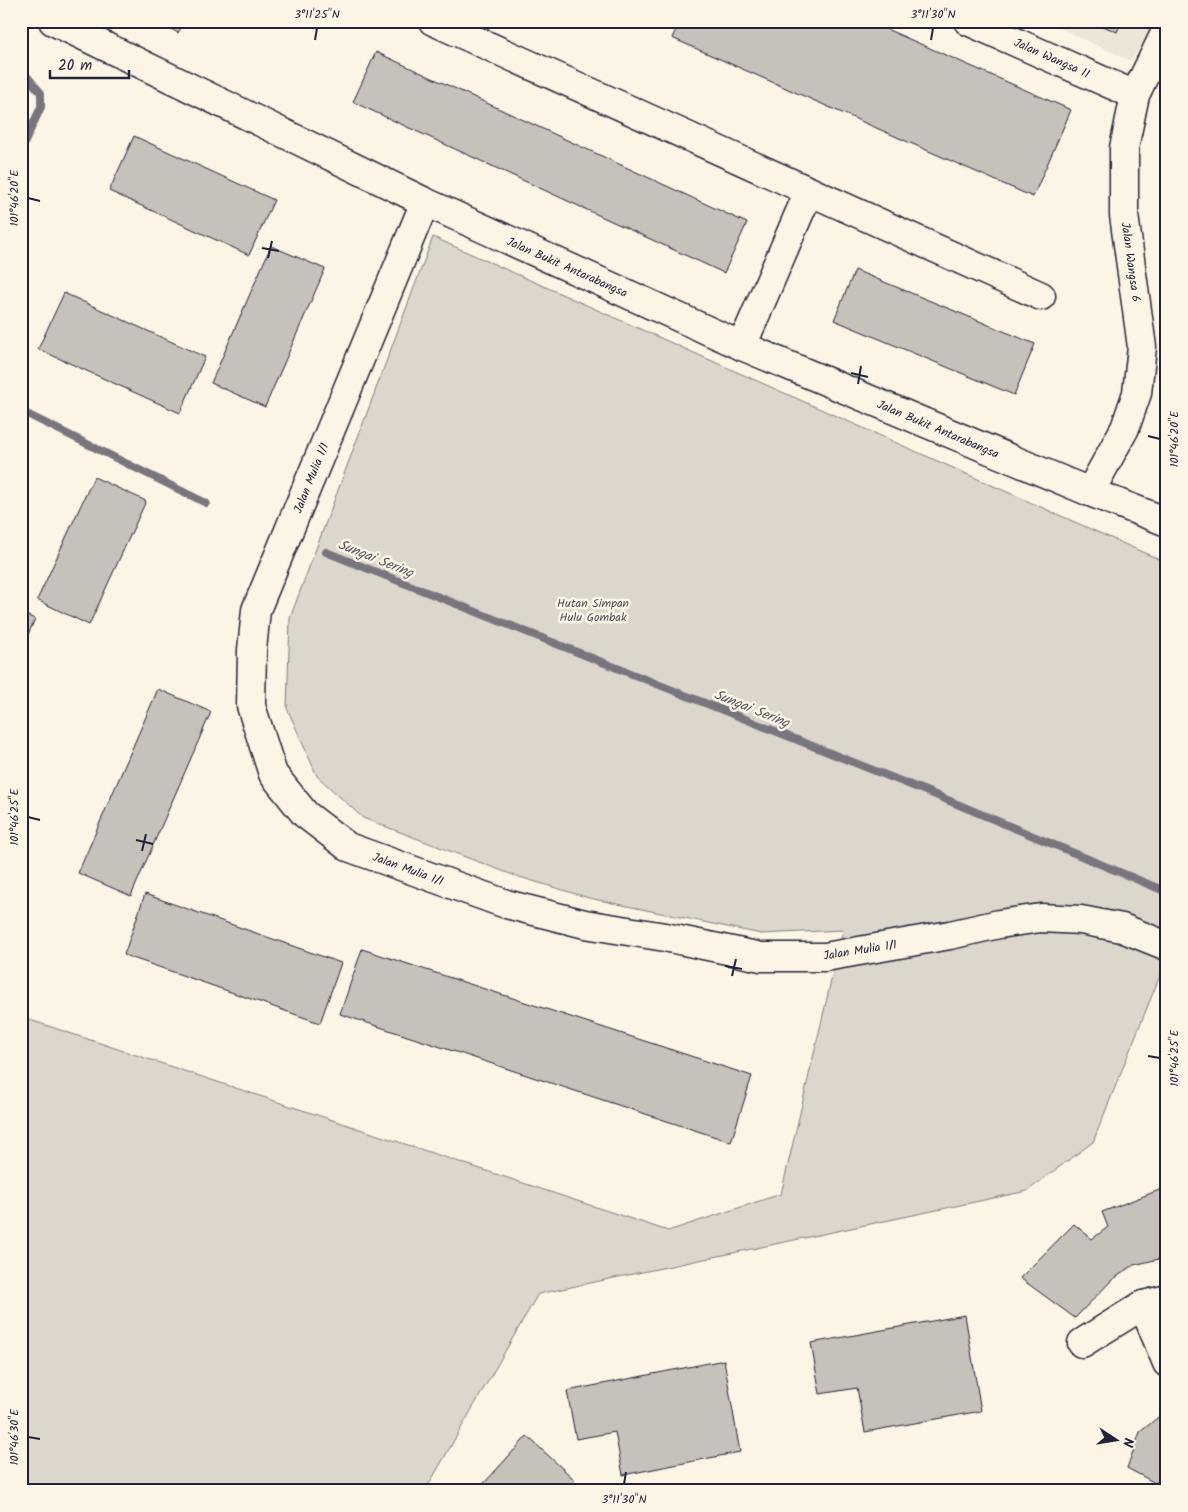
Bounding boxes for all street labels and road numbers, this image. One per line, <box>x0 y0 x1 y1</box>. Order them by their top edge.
street label: Jalan Wangsa 11 <box>1011 33 1093 84</box>
street label: Jalan Wangsa 6 <box>1116 221 1146 303</box>
street label: Jalan Bukit Antarabangsa <box>503 232 631 303</box>
street label: Jalan Bukit Antarabangsa <box>874 395 1002 464</box>
street label: Jalan Mulia 1/1 <box>289 440 334 516</box>
street label: Jalan Mulia 1/1 <box>370 848 446 891</box>
street label: Jalan Mulia 1/1 <box>822 935 898 966</box>

